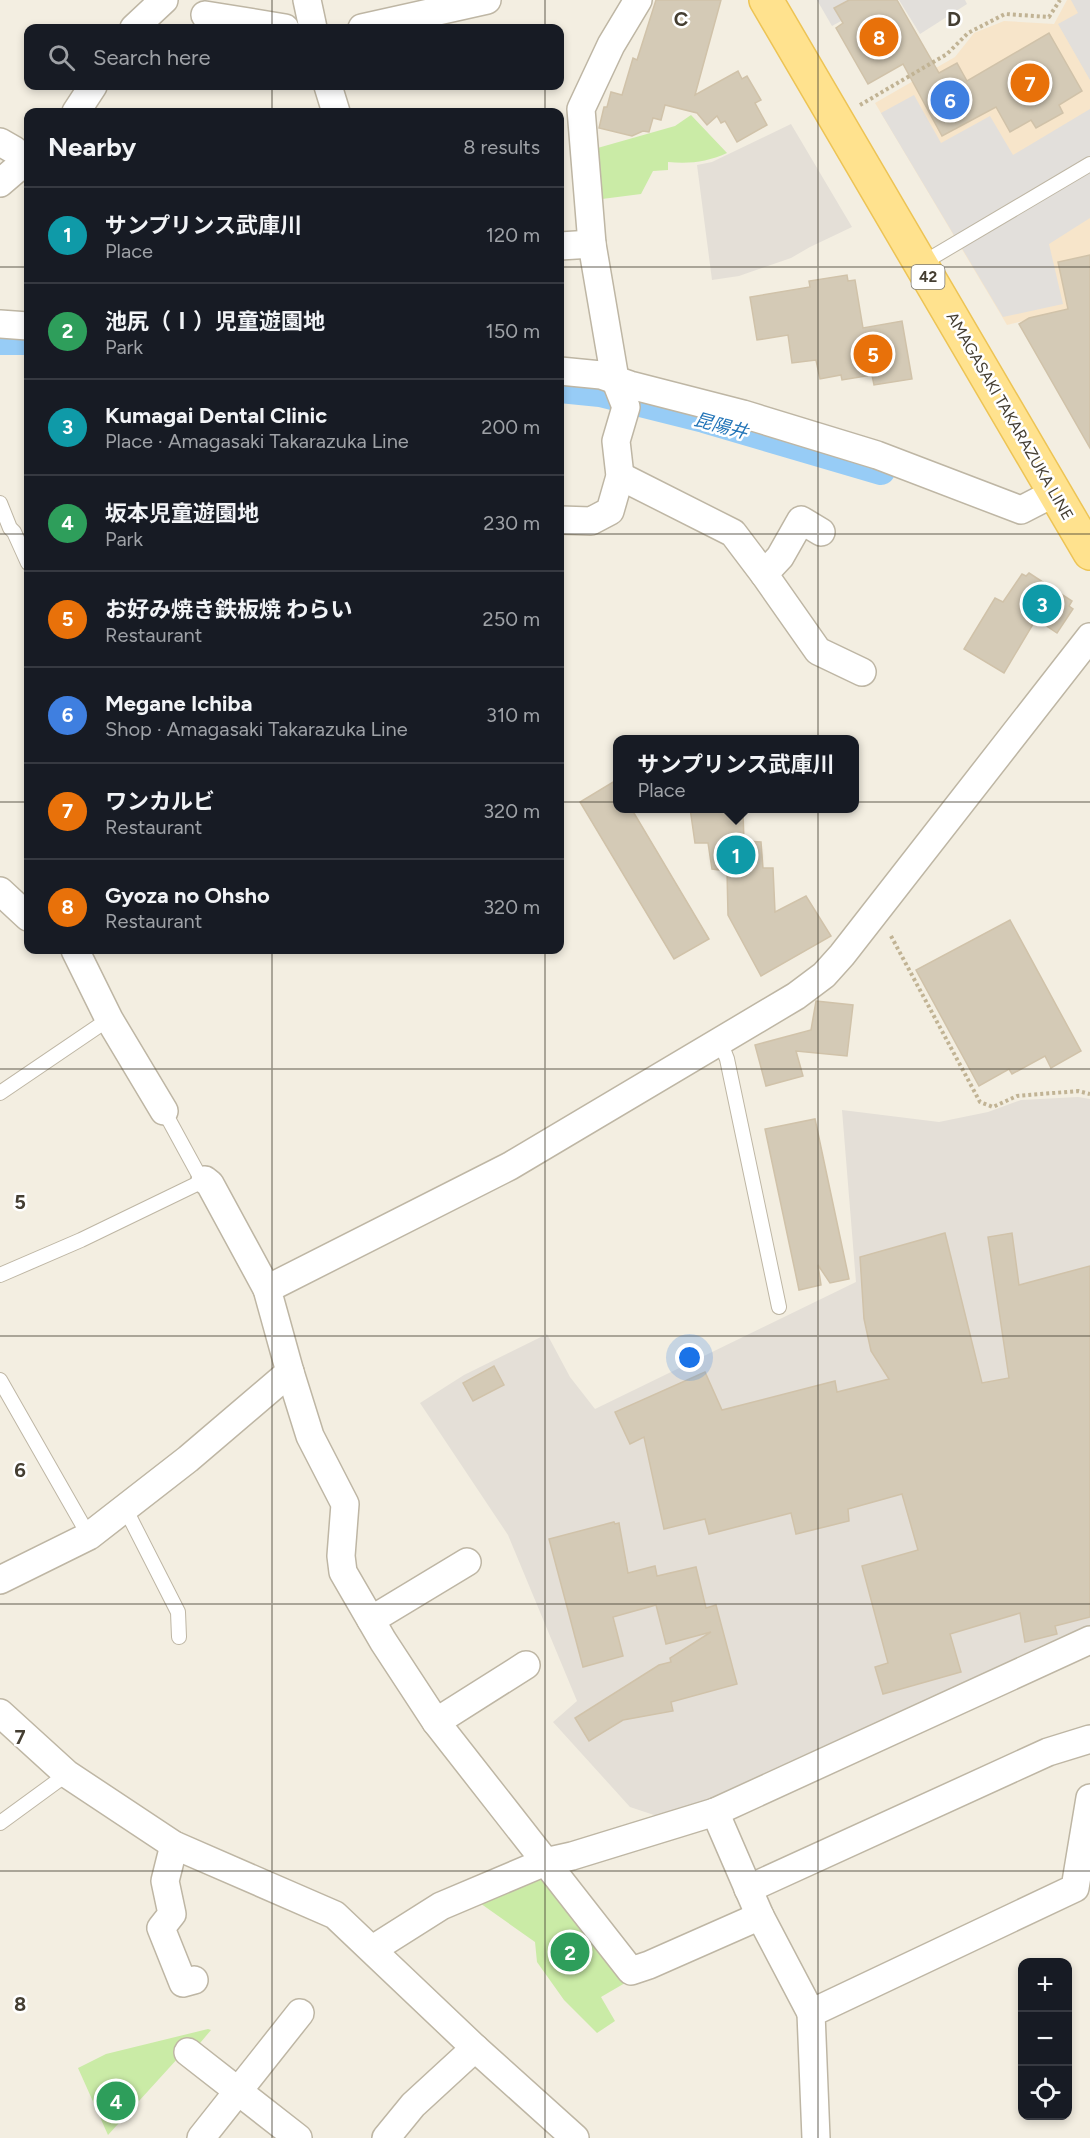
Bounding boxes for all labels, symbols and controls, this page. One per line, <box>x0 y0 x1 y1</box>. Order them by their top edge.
text: C <box>674 7 688 31</box>
text: D <box>947 7 961 31</box>
pin: 8 <box>860 15 898 60</box>
search box <box>24 24 564 90</box>
icon: search <box>45 41 78 74</box>
text: Search here <box>93 44 211 71</box>
pin: 7 <box>1010 60 1050 106</box>
pin: 6 <box>930 78 970 122</box>
text: Nearby <box>48 131 136 163</box>
text: 8 results <box>463 135 540 159</box>
text: サンプリンス武庫川 <box>105 212 302 239</box>
text: 1 <box>63 223 72 247</box>
text: 120 m <box>486 223 540 247</box>
text: Place <box>105 239 153 263</box>
road number: 42 <box>912 265 944 289</box>
text: 池尻（Ⅰ）児童遊園地 <box>105 308 325 335</box>
street label: AMAGASAKI TAKARAZUKA LINE <box>943 309 1077 523</box>
text: 2 <box>62 319 73 343</box>
text: 150 m <box>485 319 540 343</box>
pin: 5 <box>854 332 892 376</box>
text: Park <box>105 335 143 359</box>
text: Kumagai Dental Clinic <box>105 402 327 429</box>
water label: 昆陽井 <box>692 408 752 444</box>
text: 3 <box>62 415 73 439</box>
text: 200 m <box>481 415 540 439</box>
text: Place · Amagasaki Takarazuka Line <box>105 429 409 453</box>
text: 坂本児童遊園地 <box>105 500 259 527</box>
text: 4 <box>61 511 74 535</box>
text: 230 m <box>483 511 540 535</box>
text: Park <box>105 527 143 551</box>
pin: 3 <box>1022 582 1062 626</box>
text: お好み焼き鉄板焼 わらい <box>105 596 352 623</box>
text: 5 <box>62 607 73 631</box>
text: 250 m <box>483 607 540 631</box>
text: Restaurant <box>105 623 202 647</box>
text: Megane Ichiba <box>105 690 252 717</box>
text: 6 <box>62 703 73 727</box>
text: 310 m <box>486 703 540 727</box>
text: Shop · Amagasaki Takarazuka Line <box>105 717 408 741</box>
popup <box>613 735 859 813</box>
text: サンプリンス武庫川 <box>638 751 834 778</box>
text: Place <box>638 778 685 802</box>
text: ワンカルビ <box>105 788 215 815</box>
text: 7 <box>62 799 73 823</box>
text: 320 m <box>483 799 540 823</box>
text: Restaurant <box>105 815 202 839</box>
pin: 1 <box>716 832 756 878</box>
text: Gyoza no Ohsho <box>105 882 270 909</box>
text: 8 <box>61 895 74 919</box>
text: 320 m <box>483 895 540 919</box>
text: Restaurant <box>105 909 202 933</box>
text: 5 <box>14 1190 26 1214</box>
your location <box>675 1343 704 1372</box>
text: 6 <box>14 1458 26 1482</box>
text: 7 <box>14 1725 26 1749</box>
pin: 2 <box>550 1930 590 1974</box>
map controls <box>1018 1958 1072 2120</box>
button: + <box>1018 1958 1072 2012</box>
text: 8 <box>14 1992 26 2016</box>
button: − <box>1018 2012 1072 2066</box>
button: locate <box>1018 2066 1072 2120</box>
pin: 4 <box>96 2078 136 2124</box>

